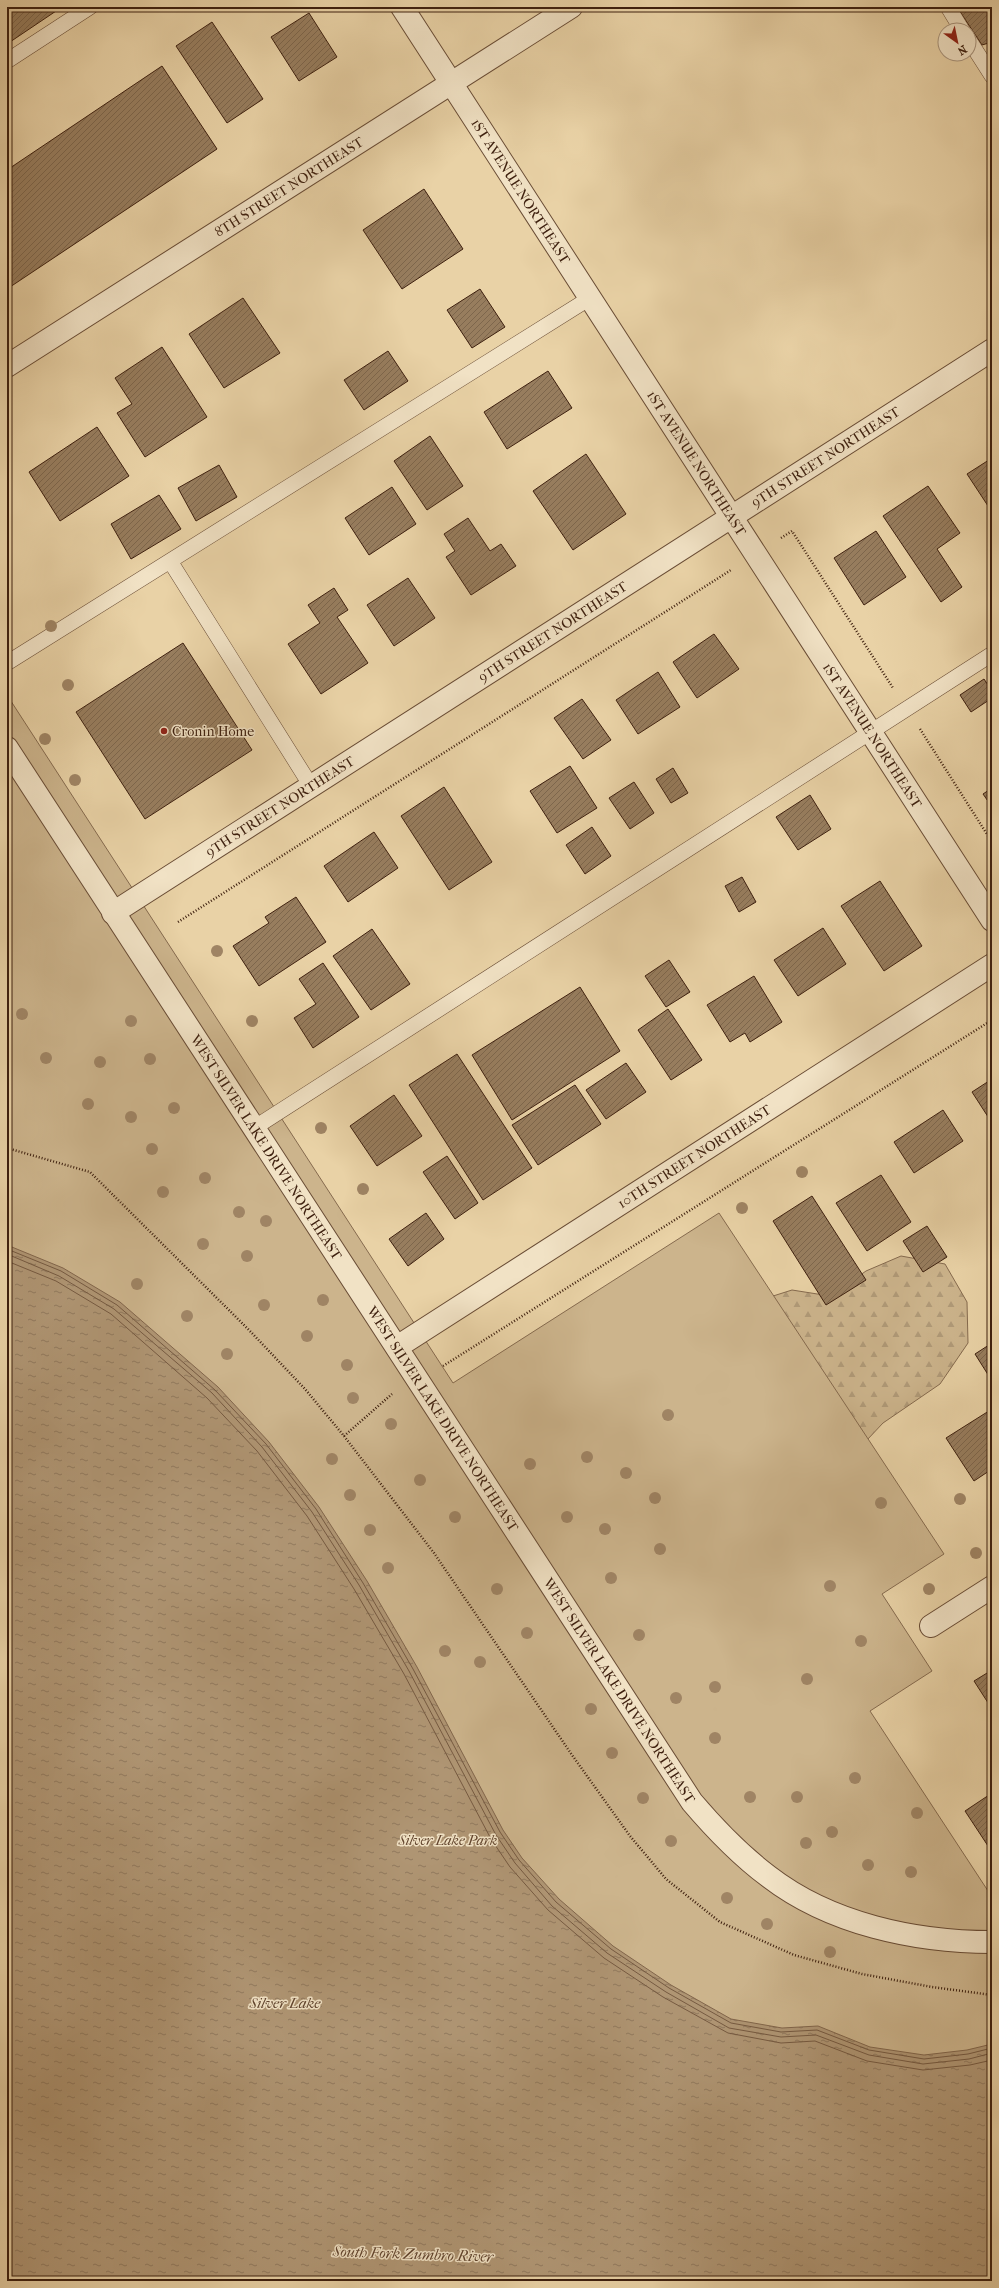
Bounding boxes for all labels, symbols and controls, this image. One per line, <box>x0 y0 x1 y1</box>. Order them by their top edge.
north arrow <box>937 22 977 62</box>
text: N <box>955 42 969 58</box>
street label: 1ST AVENUE NORTHEAST <box>467 115 574 268</box>
street label: 8TH STREET NORTHEAST <box>212 133 367 241</box>
street label: 1ST AVENUE NORTHEAST <box>643 387 750 540</box>
street label: 9TH STREET NORTHEAST <box>748 403 904 511</box>
street label: 9TH STREET NORTHEAST <box>475 578 631 686</box>
street label: 1ST AVENUE NORTHEAST <box>819 660 926 812</box>
place label: Cronin Home <box>172 723 254 740</box>
marker: Cronin Home <box>159 726 169 736</box>
street label: 9TH STREET NORTHEAST <box>202 752 358 861</box>
street label: WEST SILVER LAKE DRIVE NORTHEAST <box>186 1031 346 1264</box>
street label: 10TH STREET NORTHEAST <box>615 1101 775 1212</box>
street label: WEST SILVER LAKE DRIVE NORTHEAST <box>363 1302 522 1535</box>
street label: WEST SILVER LAKE DRIVE NORTHEAST <box>539 1574 699 1807</box>
park label: Silver Lake Park <box>398 1832 497 1849</box>
water label: Silver Lake <box>249 1994 321 2012</box>
water label: South Fork Zumbro River <box>331 2242 495 2266</box>

